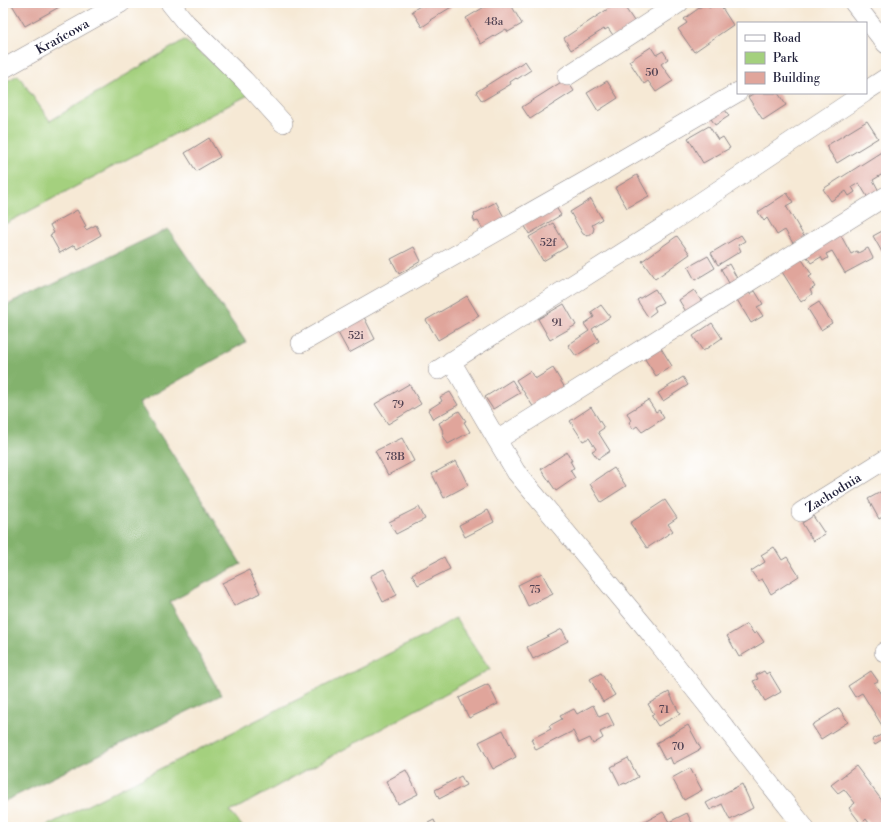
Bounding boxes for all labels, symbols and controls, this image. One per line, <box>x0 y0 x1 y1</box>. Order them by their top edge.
street label: Krańcowa <box>33 15 92 58</box>
house number: 48a <box>485 15 504 29</box>
legend <box>737 22 867 94</box>
text: Road <box>773 31 801 46</box>
text: Park <box>773 51 799 66</box>
house number: 50 <box>645 66 659 80</box>
text: Building <box>772 71 821 86</box>
house number: 52f <box>540 236 557 250</box>
house number: 91 <box>551 316 563 330</box>
house number: 52i <box>348 329 364 343</box>
house number: 79 <box>392 398 404 412</box>
house number: 78B <box>385 450 405 464</box>
street label: Zachodnia <box>803 469 865 516</box>
house number: 75 <box>529 583 541 597</box>
house number: 71 <box>659 703 670 717</box>
house number: 70 <box>672 740 684 754</box>

